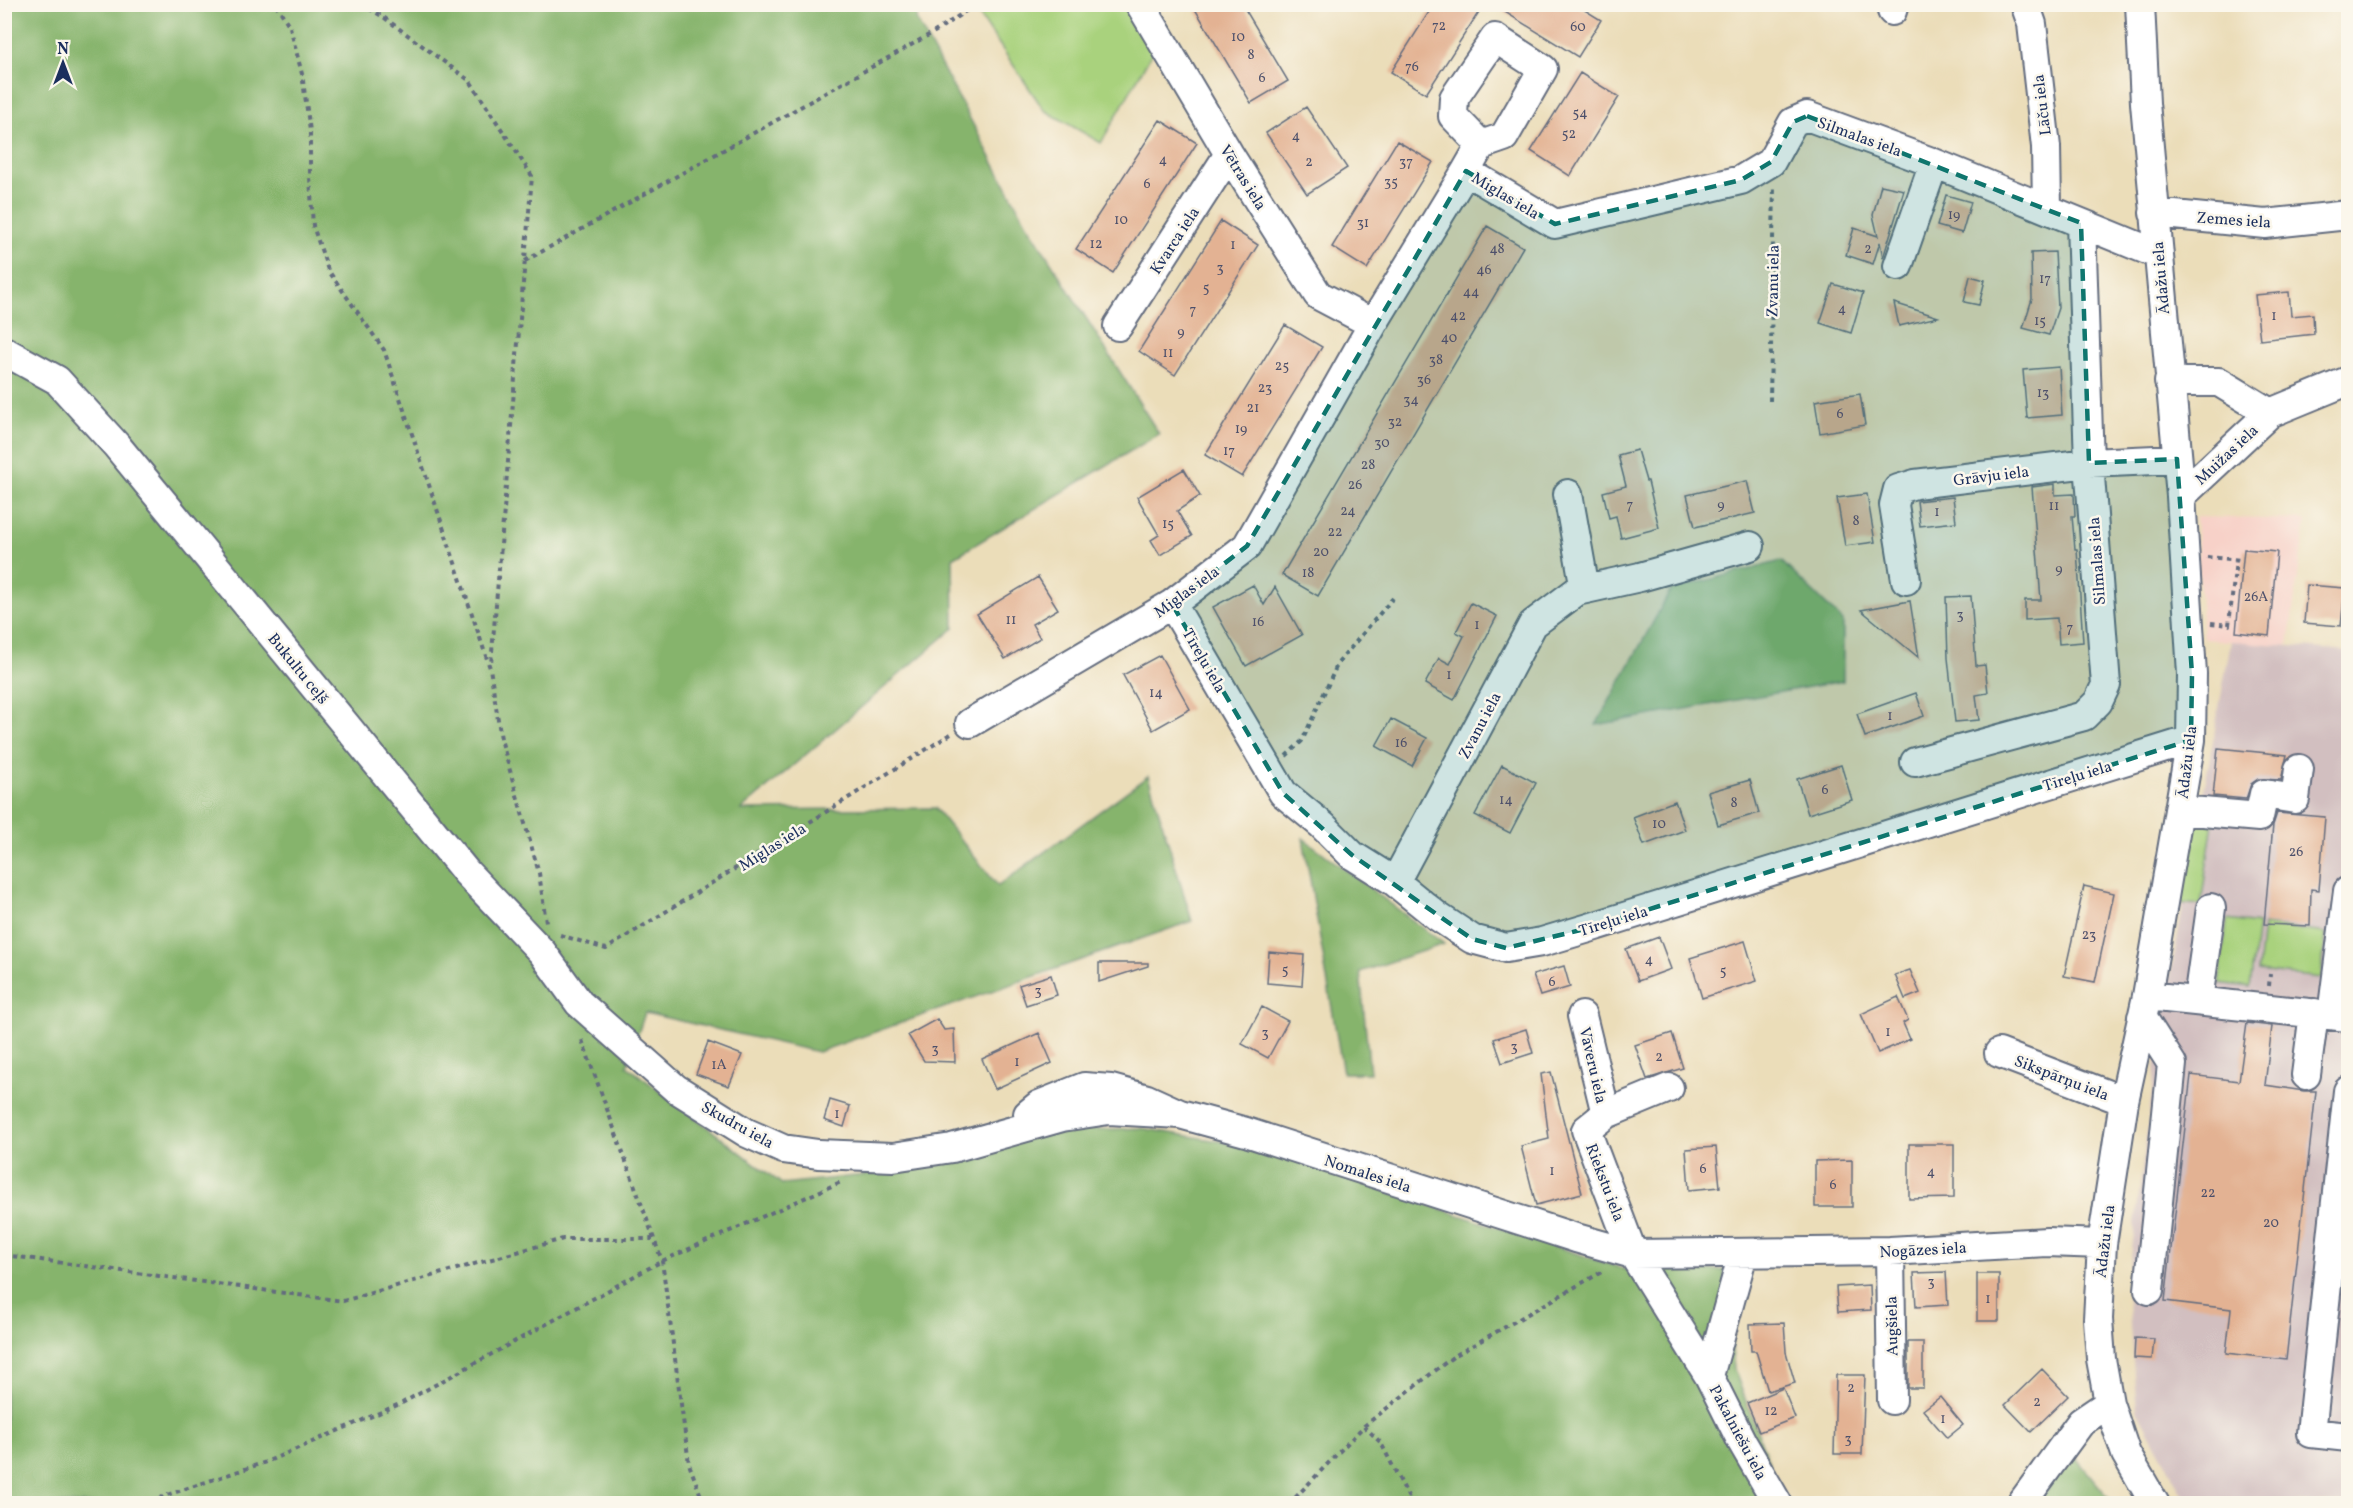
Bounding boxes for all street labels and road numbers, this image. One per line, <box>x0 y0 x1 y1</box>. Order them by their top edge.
street label: Lāču iela <box>2028 73 2058 137</box>
street label: Silmalas iela <box>1814 112 1905 163</box>
street label: Vētras iela <box>1214 141 1271 215</box>
street label: Miglas iela <box>1467 168 1543 226</box>
street label: Kvarca iela <box>1146 203 1206 279</box>
street label: Zemes iela <box>2196 207 2272 235</box>
street label: Ādažu iela <box>2148 240 2176 315</box>
street label: Zvanu iela <box>1762 244 1786 318</box>
street label: Muižas iela <box>2191 420 2264 491</box>
street label: Grāvju iela <box>1952 461 2030 493</box>
street label: Silmalas iela <box>2084 516 2112 606</box>
street label: Miglas iela <box>1150 561 1224 624</box>
street label: Tīreļu iela <box>1176 625 1231 697</box>
street label: Bukultu ceļš <box>262 629 333 710</box>
street label: Zvanu iela <box>1454 689 1508 763</box>
street label: Ādažu iela <box>2173 724 2203 800</box>
street label: Tīreļu iela <box>2040 756 2115 798</box>
street label: Miglas iela <box>735 818 811 877</box>
street label: Tīreļu iela <box>1576 901 1651 943</box>
street label: Vāveru iela <box>1573 1025 1612 1106</box>
street label: Sikspārņu iela <box>2011 1051 2112 1107</box>
street label: Skudru iela <box>697 1097 777 1155</box>
street label: Riekstu iela <box>1579 1141 1629 1225</box>
street label: Nomales iela <box>1321 1151 1414 1199</box>
street label: Ādažu iela <box>2091 1203 2121 1279</box>
street label: Nogāzes iela <box>1879 1238 1967 1264</box>
street label: Augšiela <box>1881 1296 1905 1356</box>
street label: Pakalniešu iela <box>1703 1381 1772 1484</box>

